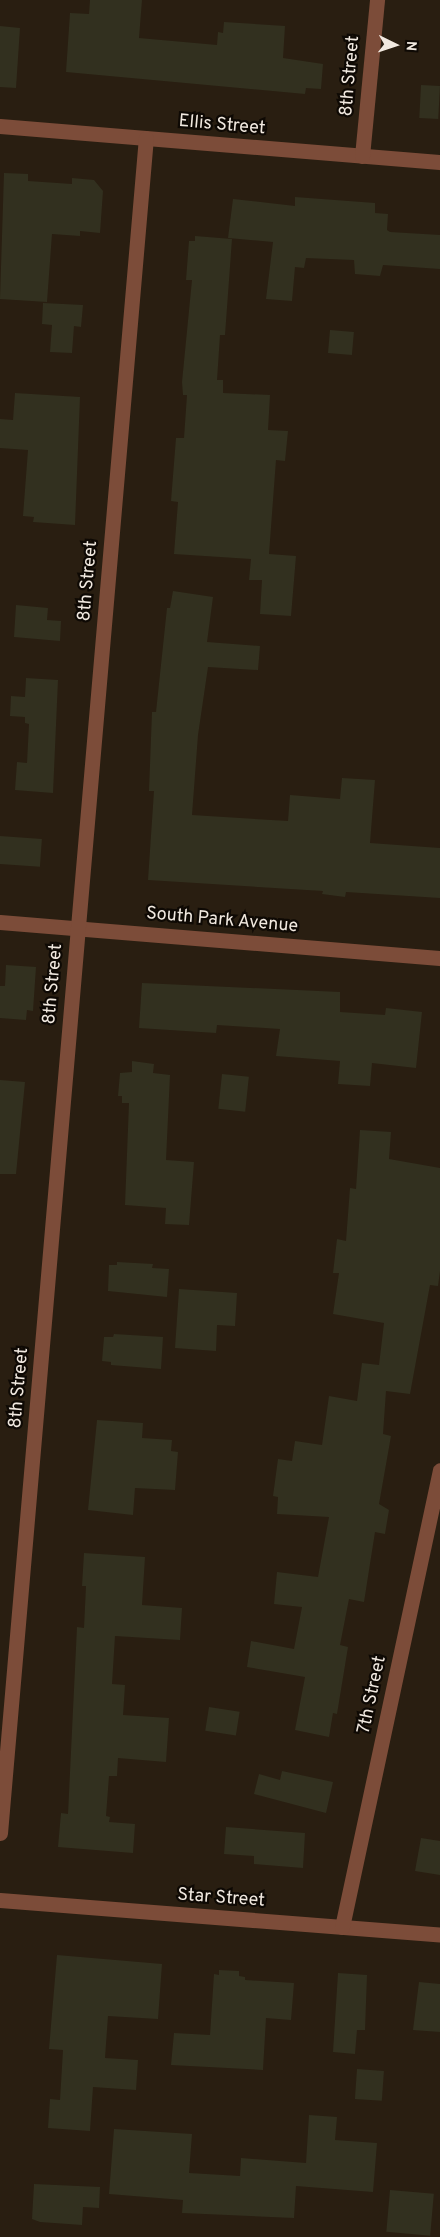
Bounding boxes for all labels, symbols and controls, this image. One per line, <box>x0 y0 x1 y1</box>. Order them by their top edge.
north arrow <box>370 20 420 70</box>
street label: 8th Street <box>337 35 365 117</box>
text: N <box>402 40 419 52</box>
street label: Ellis Street <box>178 111 266 141</box>
street label: 8th Street <box>75 540 103 622</box>
street label: South Park Avenue <box>145 904 299 938</box>
street label: 8th Street <box>40 943 68 1025</box>
street label: 8th Street <box>6 1347 34 1429</box>
street label: 7th Street <box>354 1654 392 1736</box>
street label: Star Street <box>176 1885 266 1913</box>

